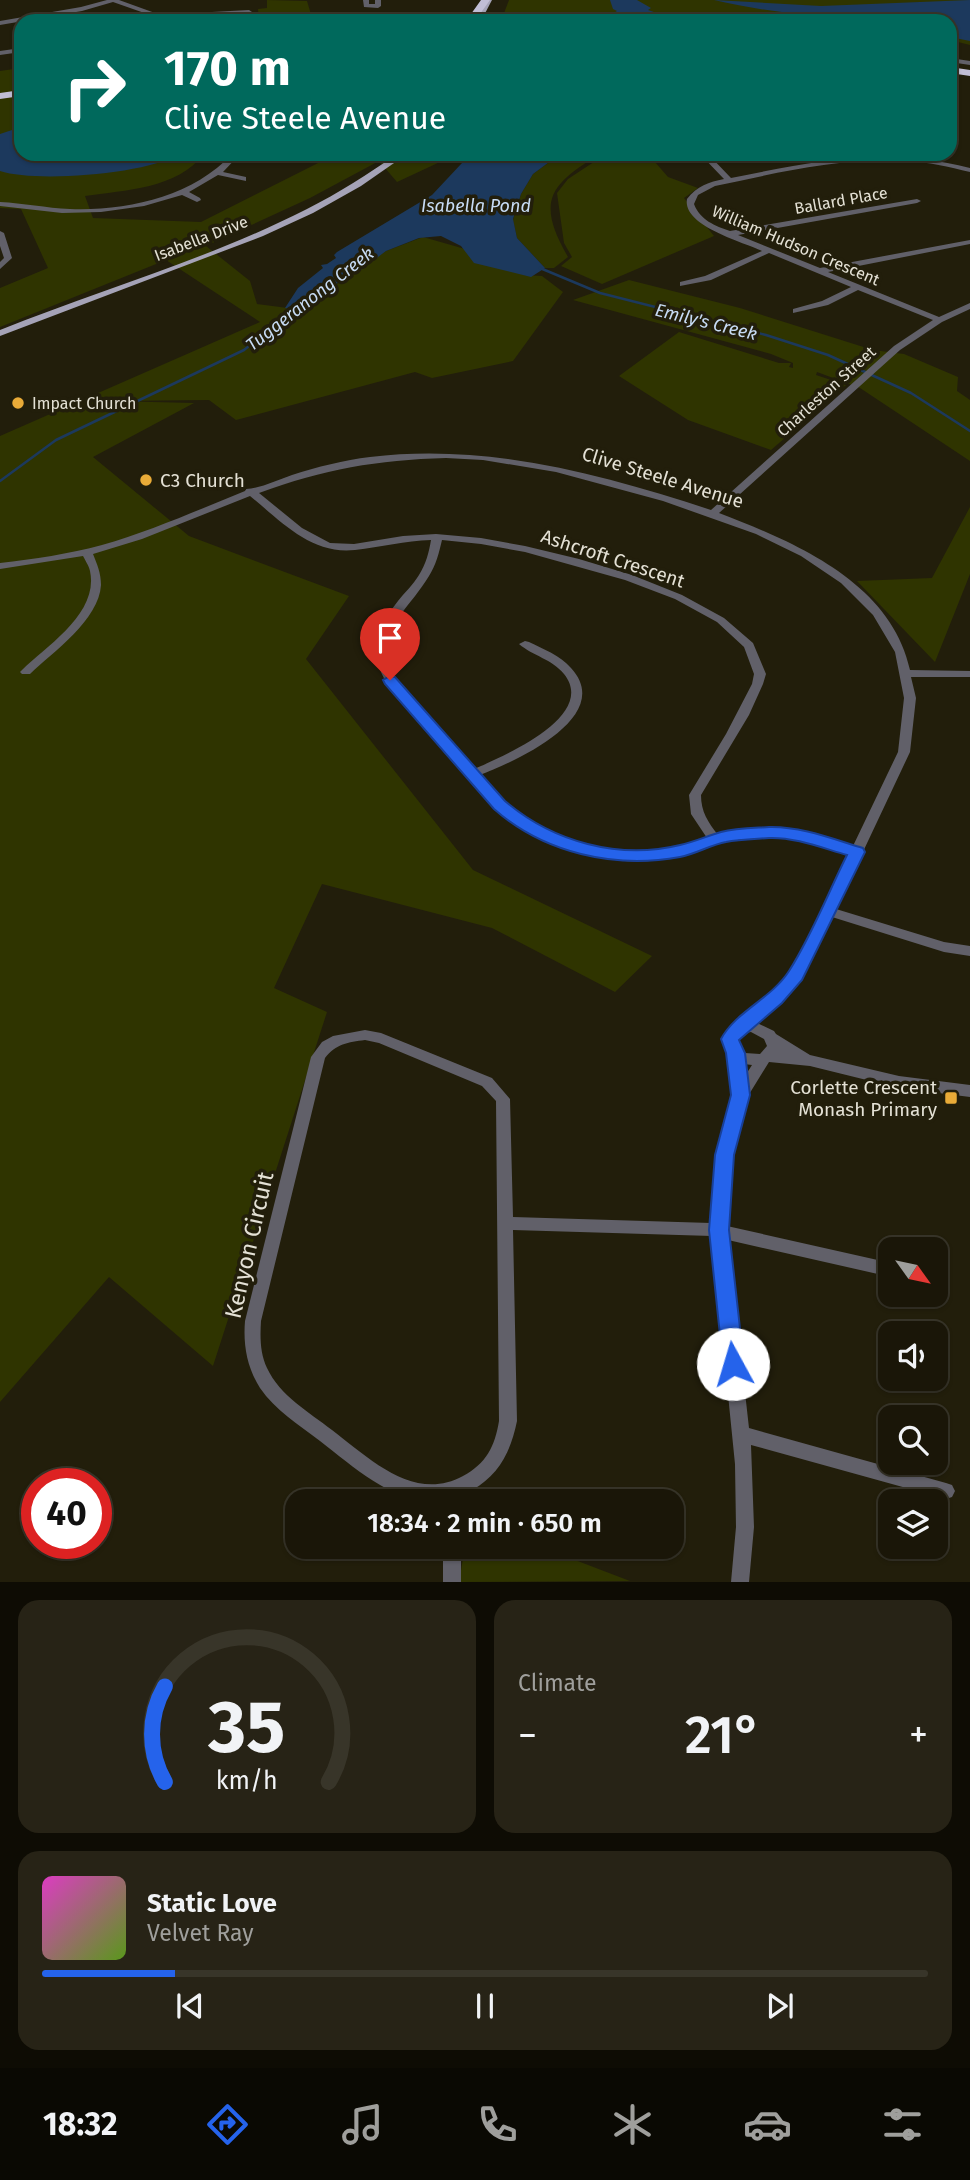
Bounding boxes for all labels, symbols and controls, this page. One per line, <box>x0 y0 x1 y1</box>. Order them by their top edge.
text: 170 m <box>164 39 291 98</box>
icon: right <box>49 42 140 133</box>
text: Clive Steele Avenue <box>164 99 446 137</box>
street label: Ballard Place <box>793 183 889 218</box>
water label: Isabella Pond <box>421 195 531 217</box>
street label: William Hudson Crescent <box>709 201 883 290</box>
street label: Isabella Drive <box>152 212 251 265</box>
water label: Tuggeranong Creek <box>242 242 379 356</box>
water label: Emily's Creek <box>653 299 759 345</box>
street label: Charleston Street <box>773 342 880 441</box>
place label: Impact Church <box>32 394 136 413</box>
marker: Impact Church <box>10 395 26 411</box>
street label: Clive Steele Avenue <box>579 442 746 513</box>
place label: C3 Church <box>160 469 245 492</box>
marker: C3 Church <box>138 472 154 488</box>
street label: Ashcroft Crescent <box>538 524 688 593</box>
pin <box>360 608 420 680</box>
icon: arrive <box>371 619 409 657</box>
place label: Corlette Crescent Monash Primary <box>790 1076 938 1121</box>
marker: Corlette Crescent Monash Primary <box>943 1090 959 1106</box>
street label: Kenyon Circuit <box>219 1168 280 1321</box>
north arrow <box>878 1237 948 1307</box>
map controls <box>878 1237 948 1559</box>
button: sound <box>878 1321 948 1391</box>
position arrow <box>696 1327 770 1401</box>
button: search <box>878 1405 948 1475</box>
speed limit sign: 40 <box>21 1468 112 1559</box>
button: layers <box>878 1489 948 1559</box>
text: 18:34 · 2 min · 650 m <box>367 1508 602 1539</box>
text: Climate <box>518 1669 597 1697</box>
text: 35 <box>208 1685 285 1772</box>
text: 21° <box>685 1704 761 1767</box>
text: − <box>518 1712 537 1758</box>
text: + <box>909 1712 928 1758</box>
text: km/h <box>216 1766 278 1796</box>
text: Static Love <box>147 1888 277 1919</box>
text: Velvet Ray <box>147 1919 254 1947</box>
icon: previous <box>171 1987 209 2025</box>
icon: pause <box>466 1987 504 2025</box>
icon: next <box>761 1987 799 2025</box>
icon: directions <box>203 2100 252 2149</box>
icon: music <box>338 2100 387 2149</box>
icon: phone <box>473 2100 522 2149</box>
icon: climate <box>608 2100 657 2149</box>
icon: car <box>743 2100 792 2149</box>
icon: filters <box>878 2100 927 2149</box>
text: 18:32 <box>43 2105 117 2143</box>

